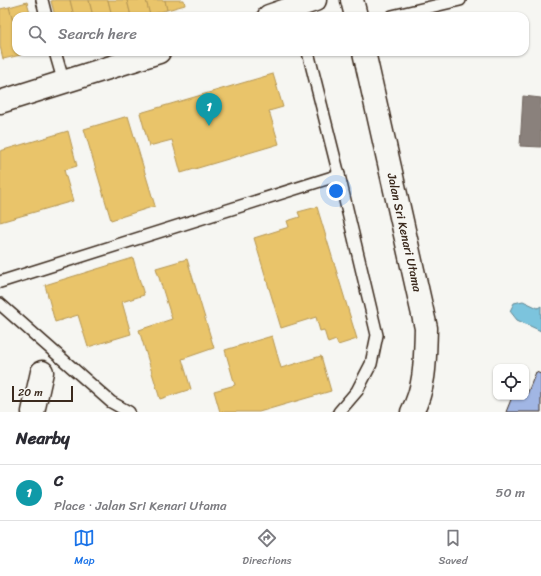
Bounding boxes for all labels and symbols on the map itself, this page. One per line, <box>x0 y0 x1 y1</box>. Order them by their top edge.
pin: 1 <box>196 93 222 126</box>
street label: Jalan Sri Kenari Utama <box>380 170 429 295</box>
your location <box>326 181 346 201</box>
scale bar <box>12 384 73 403</box>

